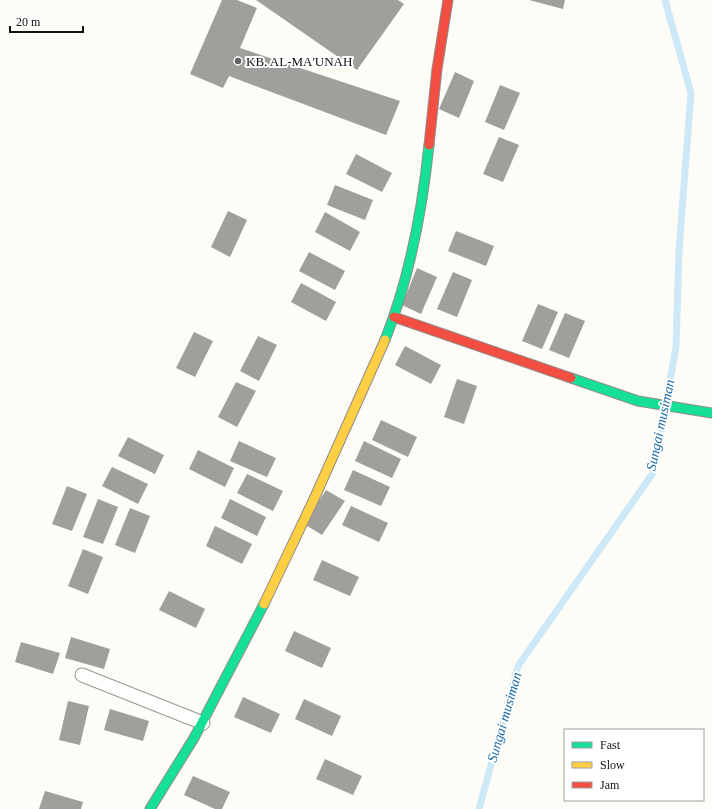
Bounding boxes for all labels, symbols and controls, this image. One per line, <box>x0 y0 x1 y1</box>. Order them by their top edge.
scale bar <box>10 8 83 34</box>
text: 20 m <box>16 15 41 29</box>
place label: KB. AL-MA'UNAH <box>246 54 352 69</box>
marker: KB. AL-MA'UNAH <box>233 56 243 66</box>
water label: Sungai musiman <box>643 378 677 472</box>
water label: Sungai musiman <box>484 670 525 764</box>
legend <box>564 729 704 801</box>
text: Fast <box>600 738 621 752</box>
text: Slow <box>600 758 625 772</box>
text: Jam <box>600 778 620 792</box>

